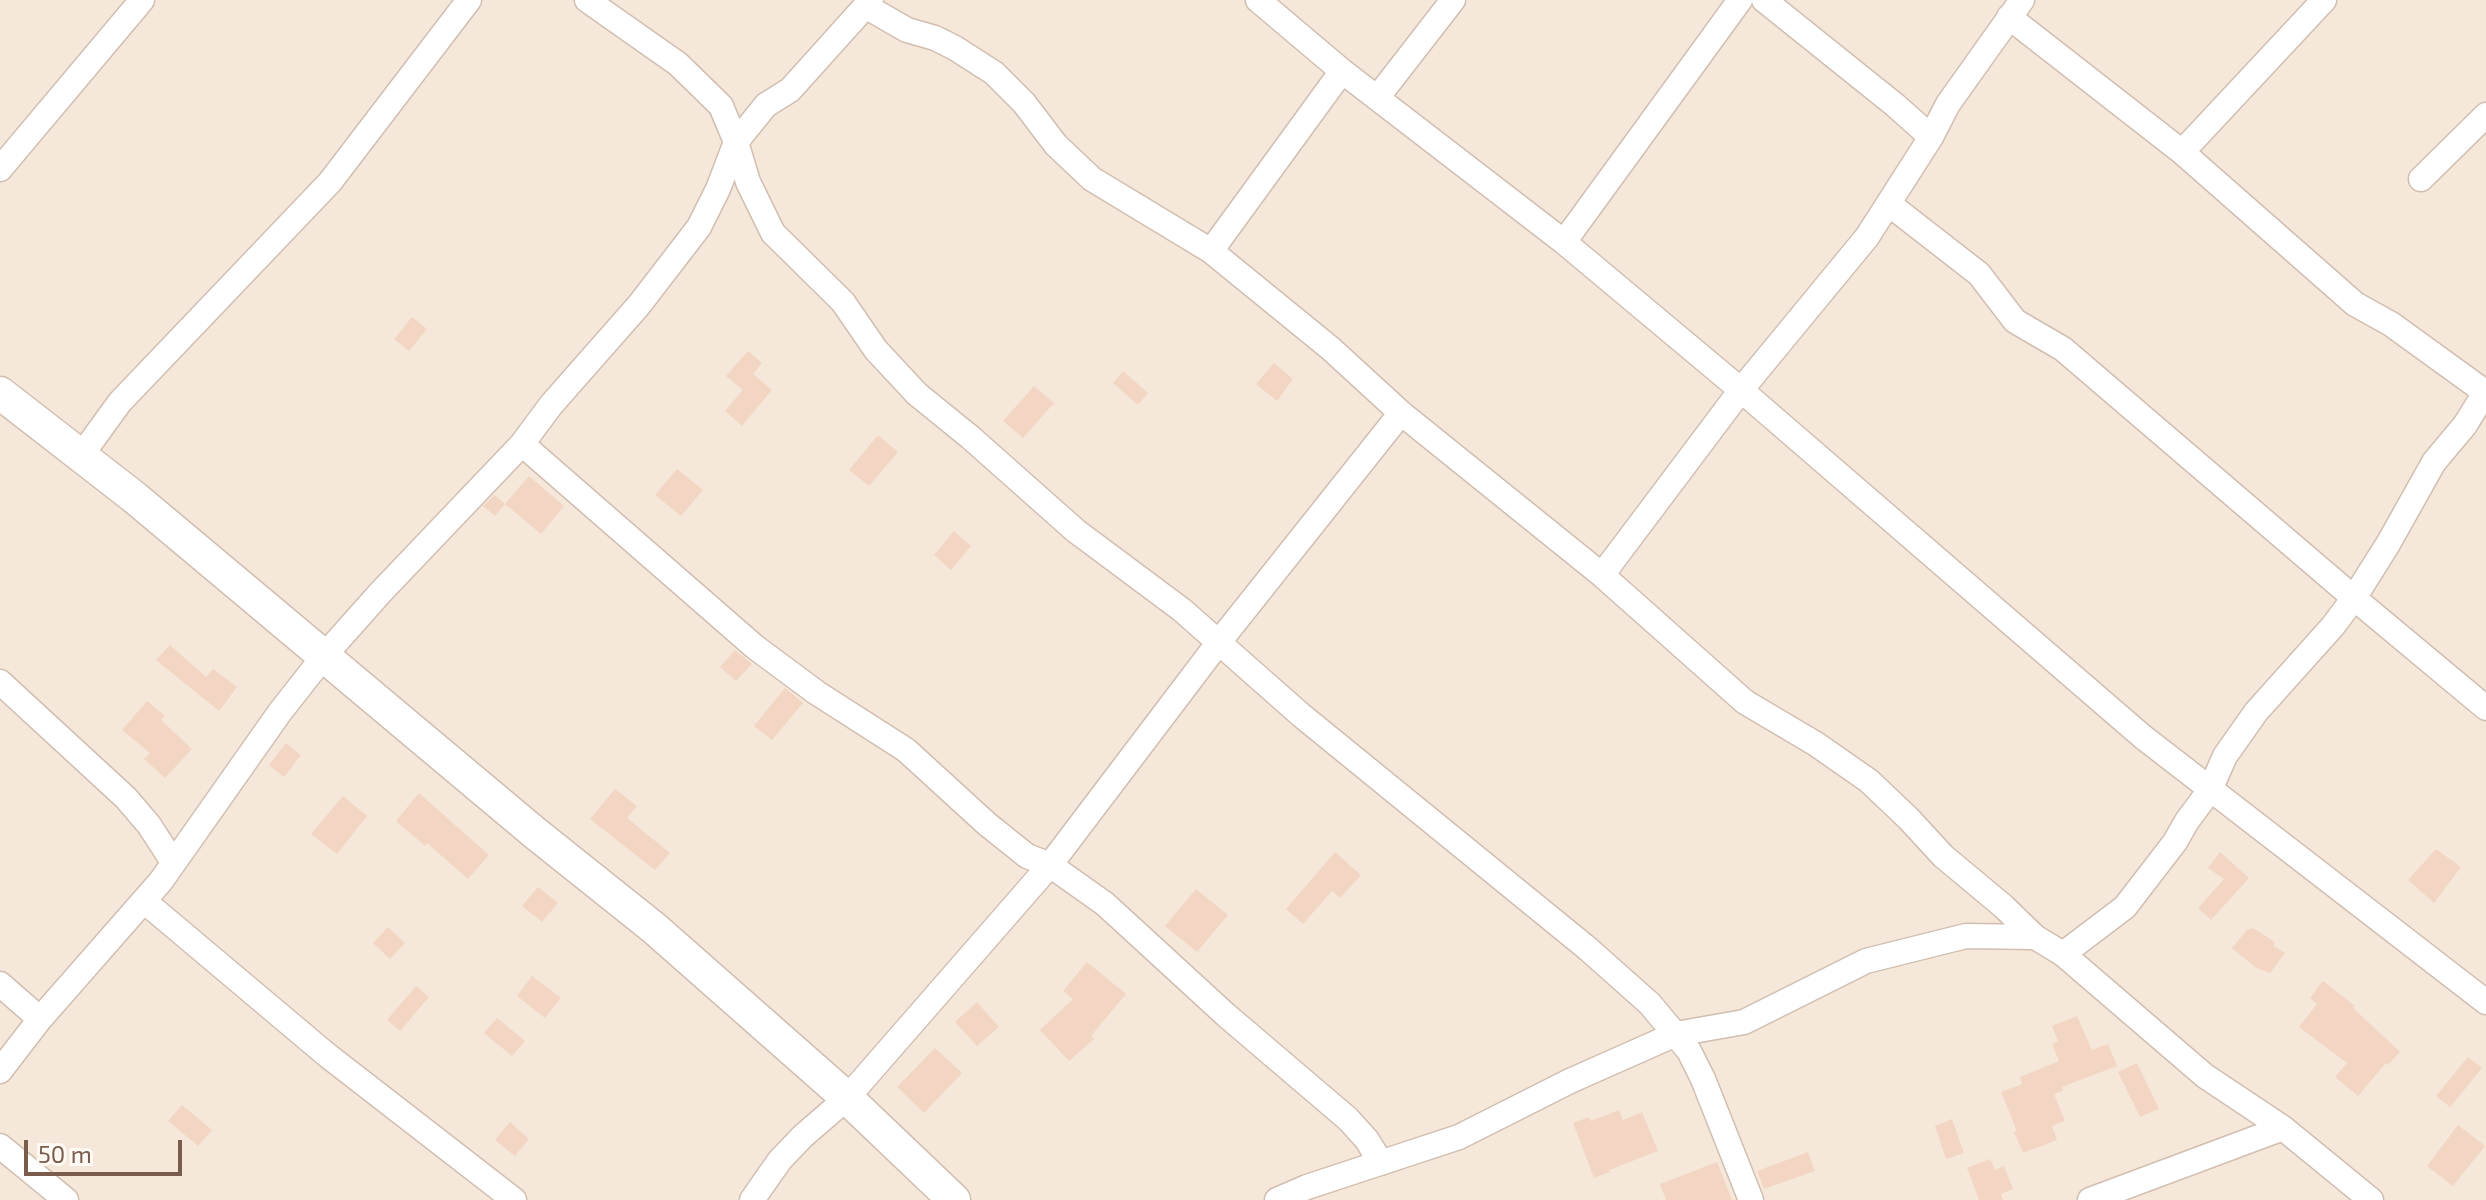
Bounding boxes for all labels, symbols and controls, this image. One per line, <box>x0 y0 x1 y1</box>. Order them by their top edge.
scale bar <box>28 1124 186 1174</box>
text: 50 m <box>38 1139 92 1168</box>

